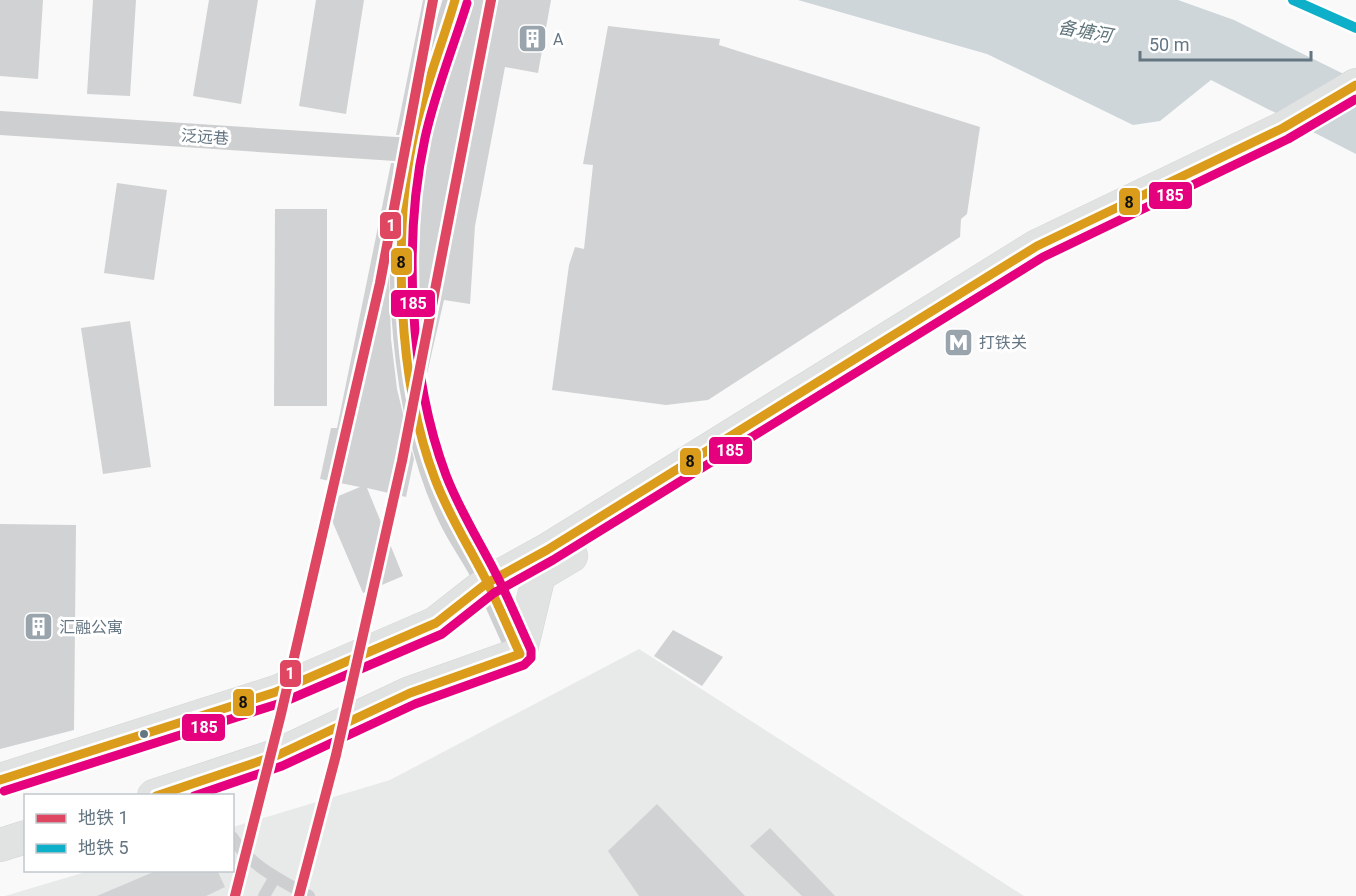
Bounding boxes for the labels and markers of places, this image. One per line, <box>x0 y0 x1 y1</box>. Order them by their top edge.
building icon: A <box>516 23 548 55</box>
place label: A <box>553 30 564 49</box>
metro station icon: 打铁关 <box>942 326 974 358</box>
place label: 打铁关 <box>979 333 1027 352</box>
building icon: 汇融公寓 <box>22 611 54 643</box>
place label: 汇融公寓 <box>59 618 123 637</box>
unlabelled marker <box>138 728 150 740</box>

